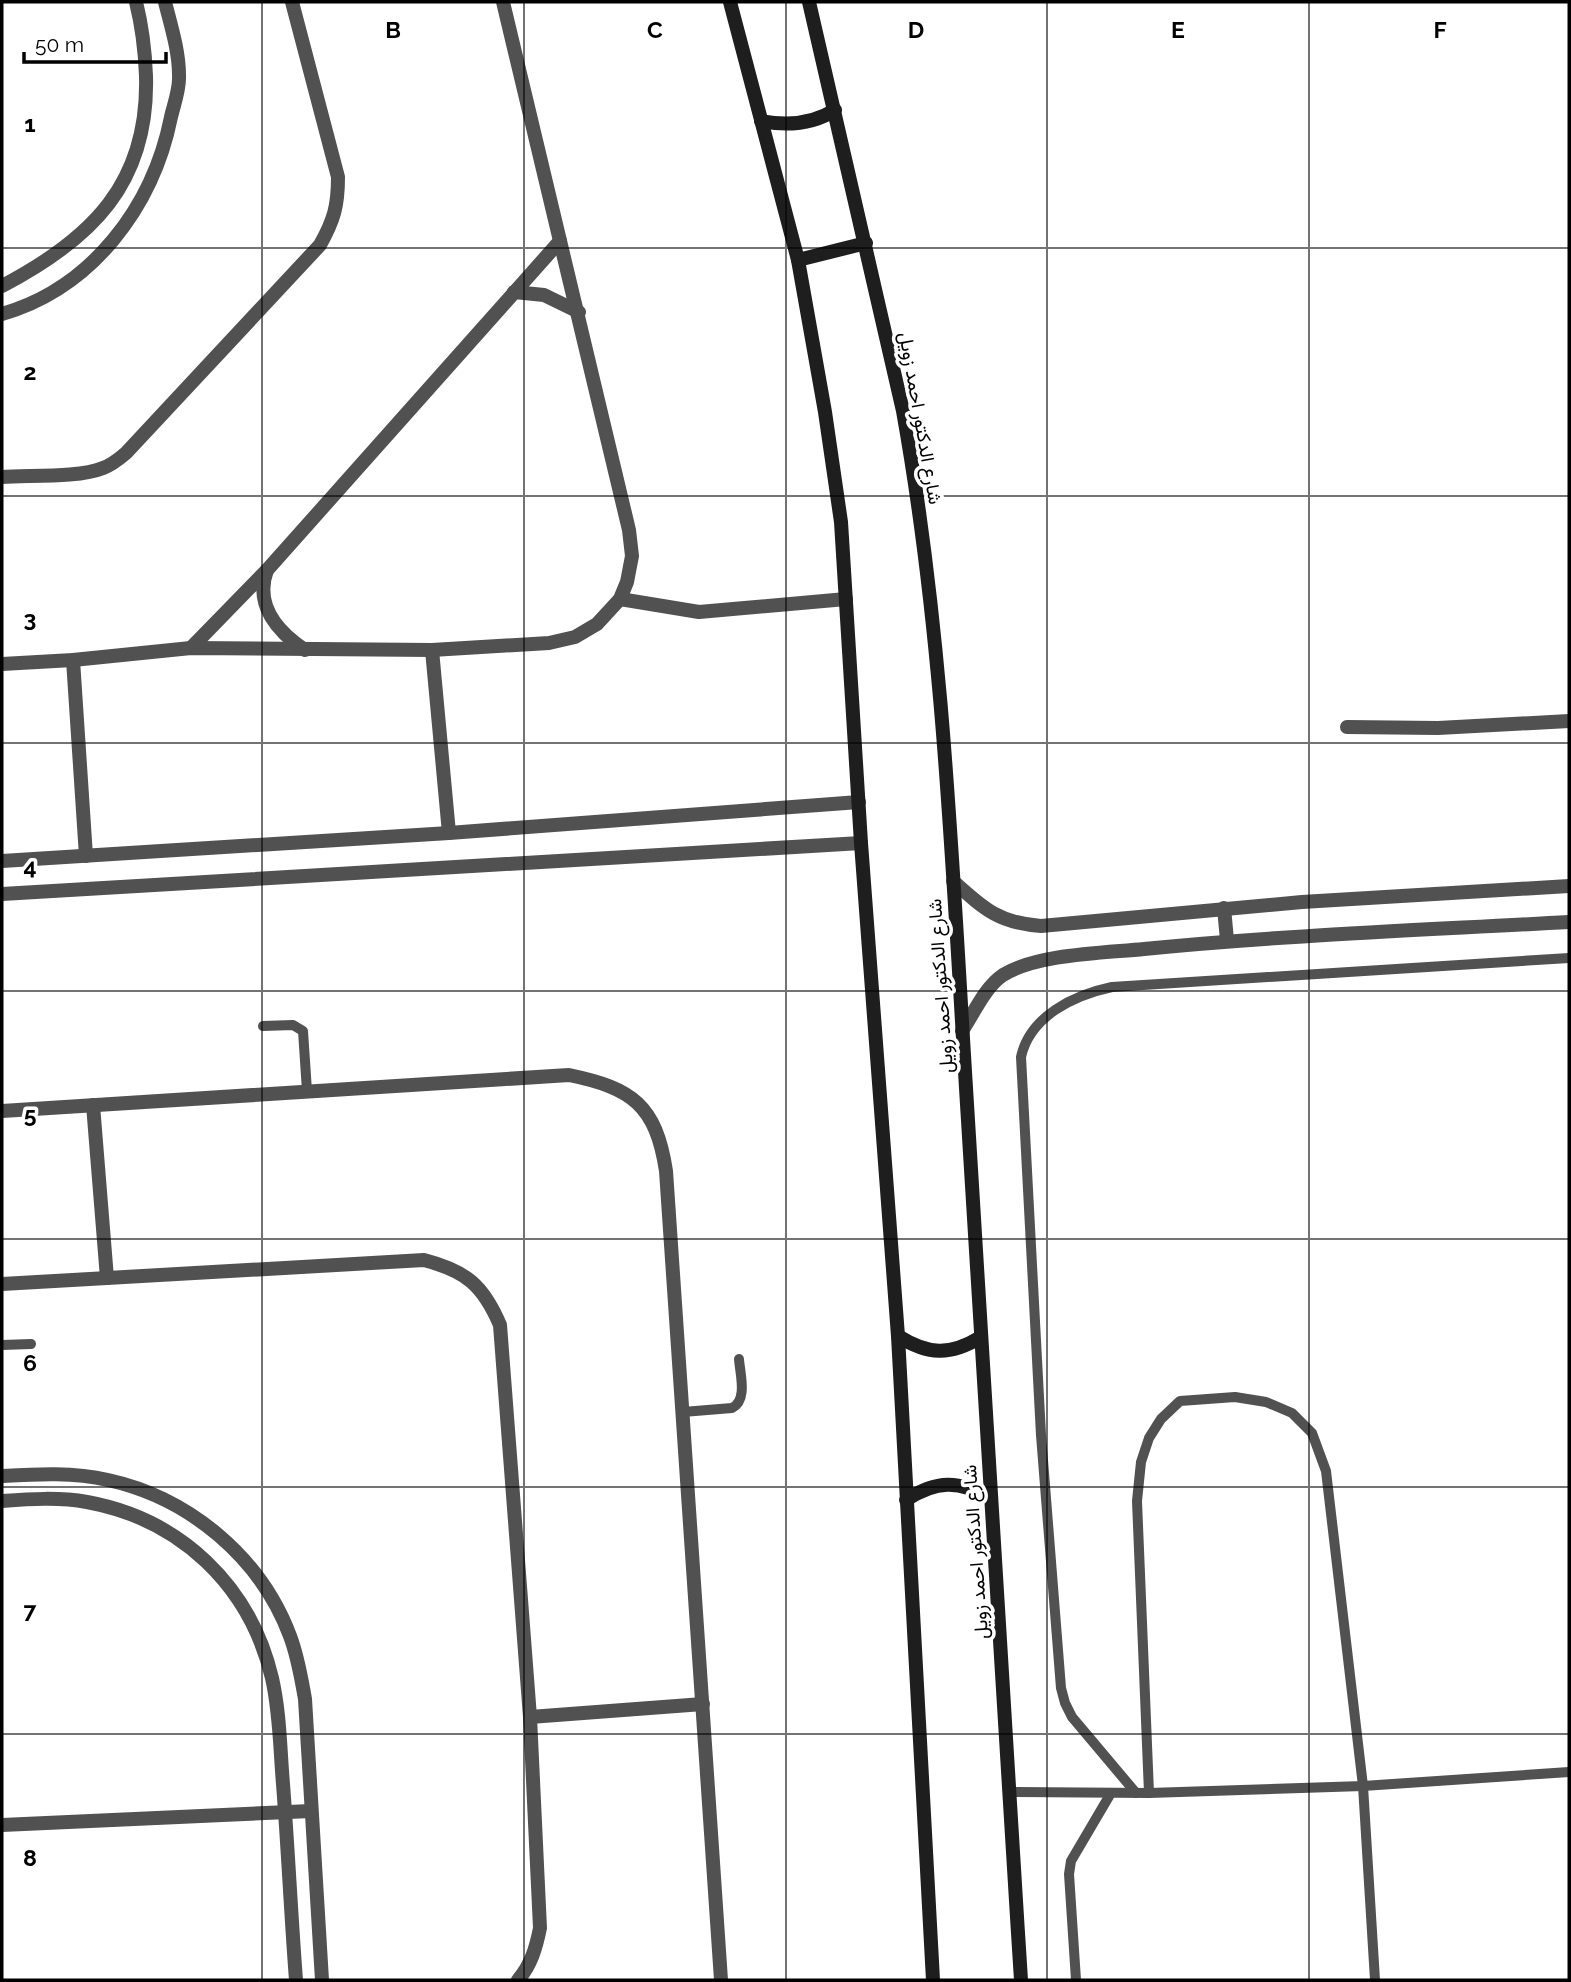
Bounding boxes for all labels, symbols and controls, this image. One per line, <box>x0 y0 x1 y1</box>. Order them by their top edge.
text: B <box>385 16 401 43</box>
text: C <box>647 16 663 43</box>
text: D <box>908 16 924 43</box>
text: E <box>1171 16 1185 43</box>
text: F <box>1433 16 1447 43</box>
scale bar <box>24 21 166 65</box>
text: 50 m <box>35 32 84 57</box>
text: 1 <box>24 110 36 137</box>
street label: شارع الدكتور احمد زويل <box>893 330 947 506</box>
text: 2 <box>24 358 36 385</box>
text: 3 <box>24 605 36 632</box>
text: 4 <box>23 853 37 880</box>
street label: شارع الدكتور احمد زويل <box>923 898 959 1074</box>
text: 5 <box>24 1101 37 1128</box>
text: 6 <box>23 1349 37 1376</box>
street label: شارع الدكتور احمد زويل <box>958 1464 994 1640</box>
text: 7 <box>24 1596 37 1623</box>
text: 8 <box>23 1844 37 1871</box>

